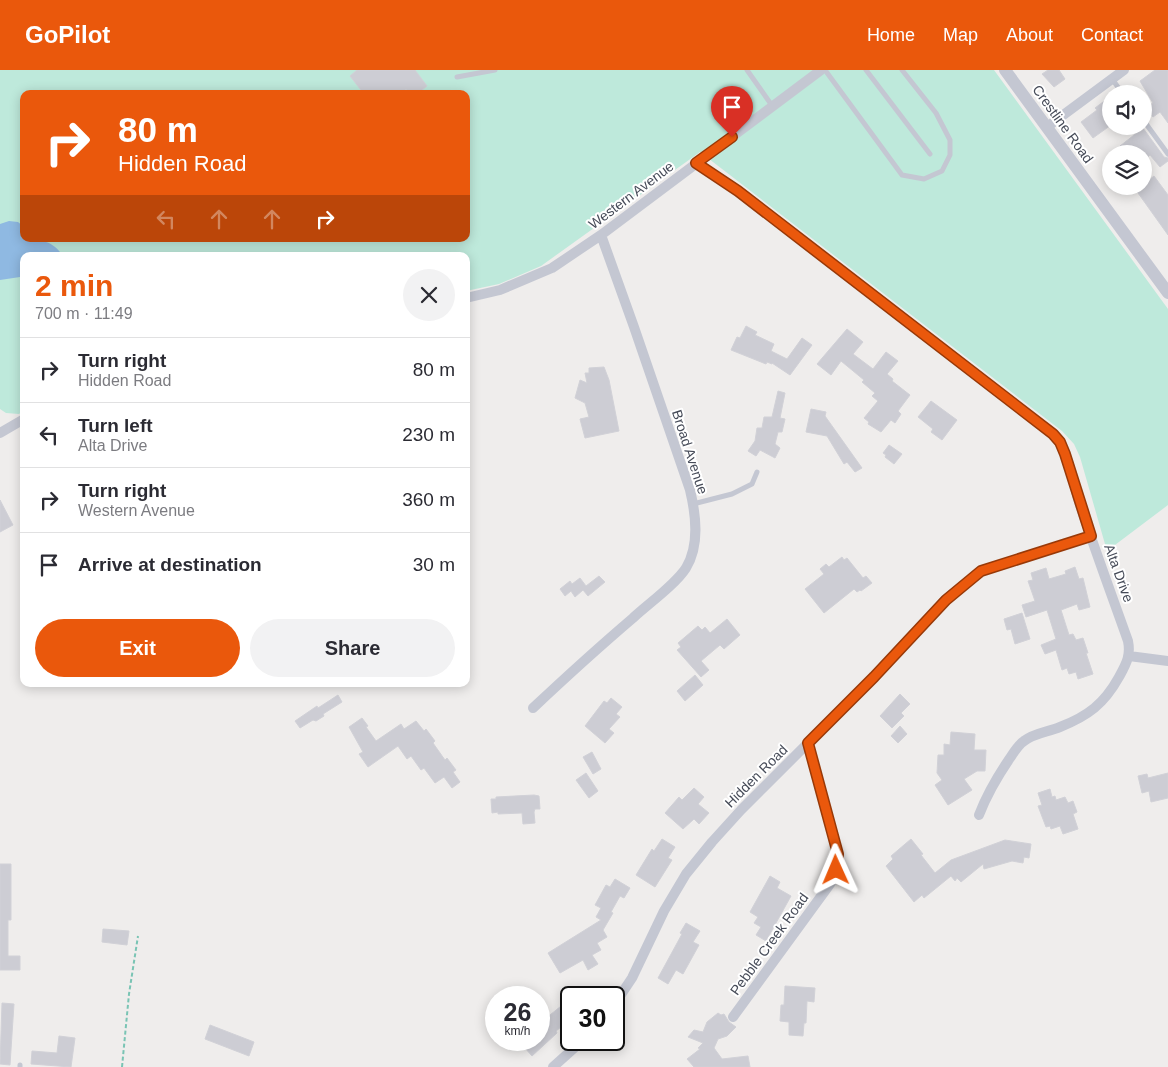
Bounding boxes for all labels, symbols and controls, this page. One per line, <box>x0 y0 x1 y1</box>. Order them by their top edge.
text: GoPilot <box>25 21 110 48</box>
text: Home <box>867 25 915 45</box>
text: Map <box>943 25 978 45</box>
text: About <box>1006 25 1053 45</box>
text: Contact <box>1081 25 1143 45</box>
street label: Crestline Road <box>1029 82 1097 166</box>
map controls <box>1102 85 1152 195</box>
button: sound <box>1102 85 1152 135</box>
pin <box>711 86 753 137</box>
icon: arrive <box>718 93 746 121</box>
icon: right <box>35 110 100 175</box>
text: 80 m <box>118 110 198 149</box>
button: layers <box>1102 145 1152 195</box>
text: Hidden Road <box>118 151 246 176</box>
street label: Western Avenue <box>585 158 677 232</box>
icon: left <box>152 205 180 233</box>
icon: ahead <box>205 205 233 233</box>
icon: ahead <box>258 205 286 233</box>
icon: right <box>311 205 339 233</box>
text: 2 min <box>35 269 113 302</box>
button: close <box>403 269 455 321</box>
text: 700 m · 11:49 <box>35 305 133 322</box>
text: Turn right <box>78 350 166 371</box>
icon: right <box>35 356 63 384</box>
text: 80 m <box>413 359 455 380</box>
text: Hidden Road <box>78 372 171 389</box>
street label: Broad Avenue <box>669 408 711 496</box>
text: Turn left <box>78 415 153 436</box>
icon: left <box>35 421 63 449</box>
text: 230 m <box>402 424 455 445</box>
text: Alta Drive <box>78 437 147 454</box>
text: Turn right <box>78 480 166 501</box>
icon: right <box>35 486 63 514</box>
text: 360 m <box>402 489 455 510</box>
text: Western Avenue <box>78 502 195 519</box>
street label: Alta Drive <box>1101 542 1137 604</box>
icon: arrive <box>35 551 63 579</box>
text: Arrive at destination <box>78 554 262 575</box>
text: 30 m <box>413 554 455 575</box>
button: Exit <box>35 619 240 677</box>
button: Share <box>250 619 455 677</box>
street label: Hidden Road <box>721 741 791 811</box>
position arrow <box>809 843 861 895</box>
street label: Pebble Creek Road <box>727 890 811 998</box>
speed limit sign: 30 <box>560 986 625 1051</box>
text: 26 <box>504 998 531 1026</box>
text: km/h <box>504 1024 531 1038</box>

